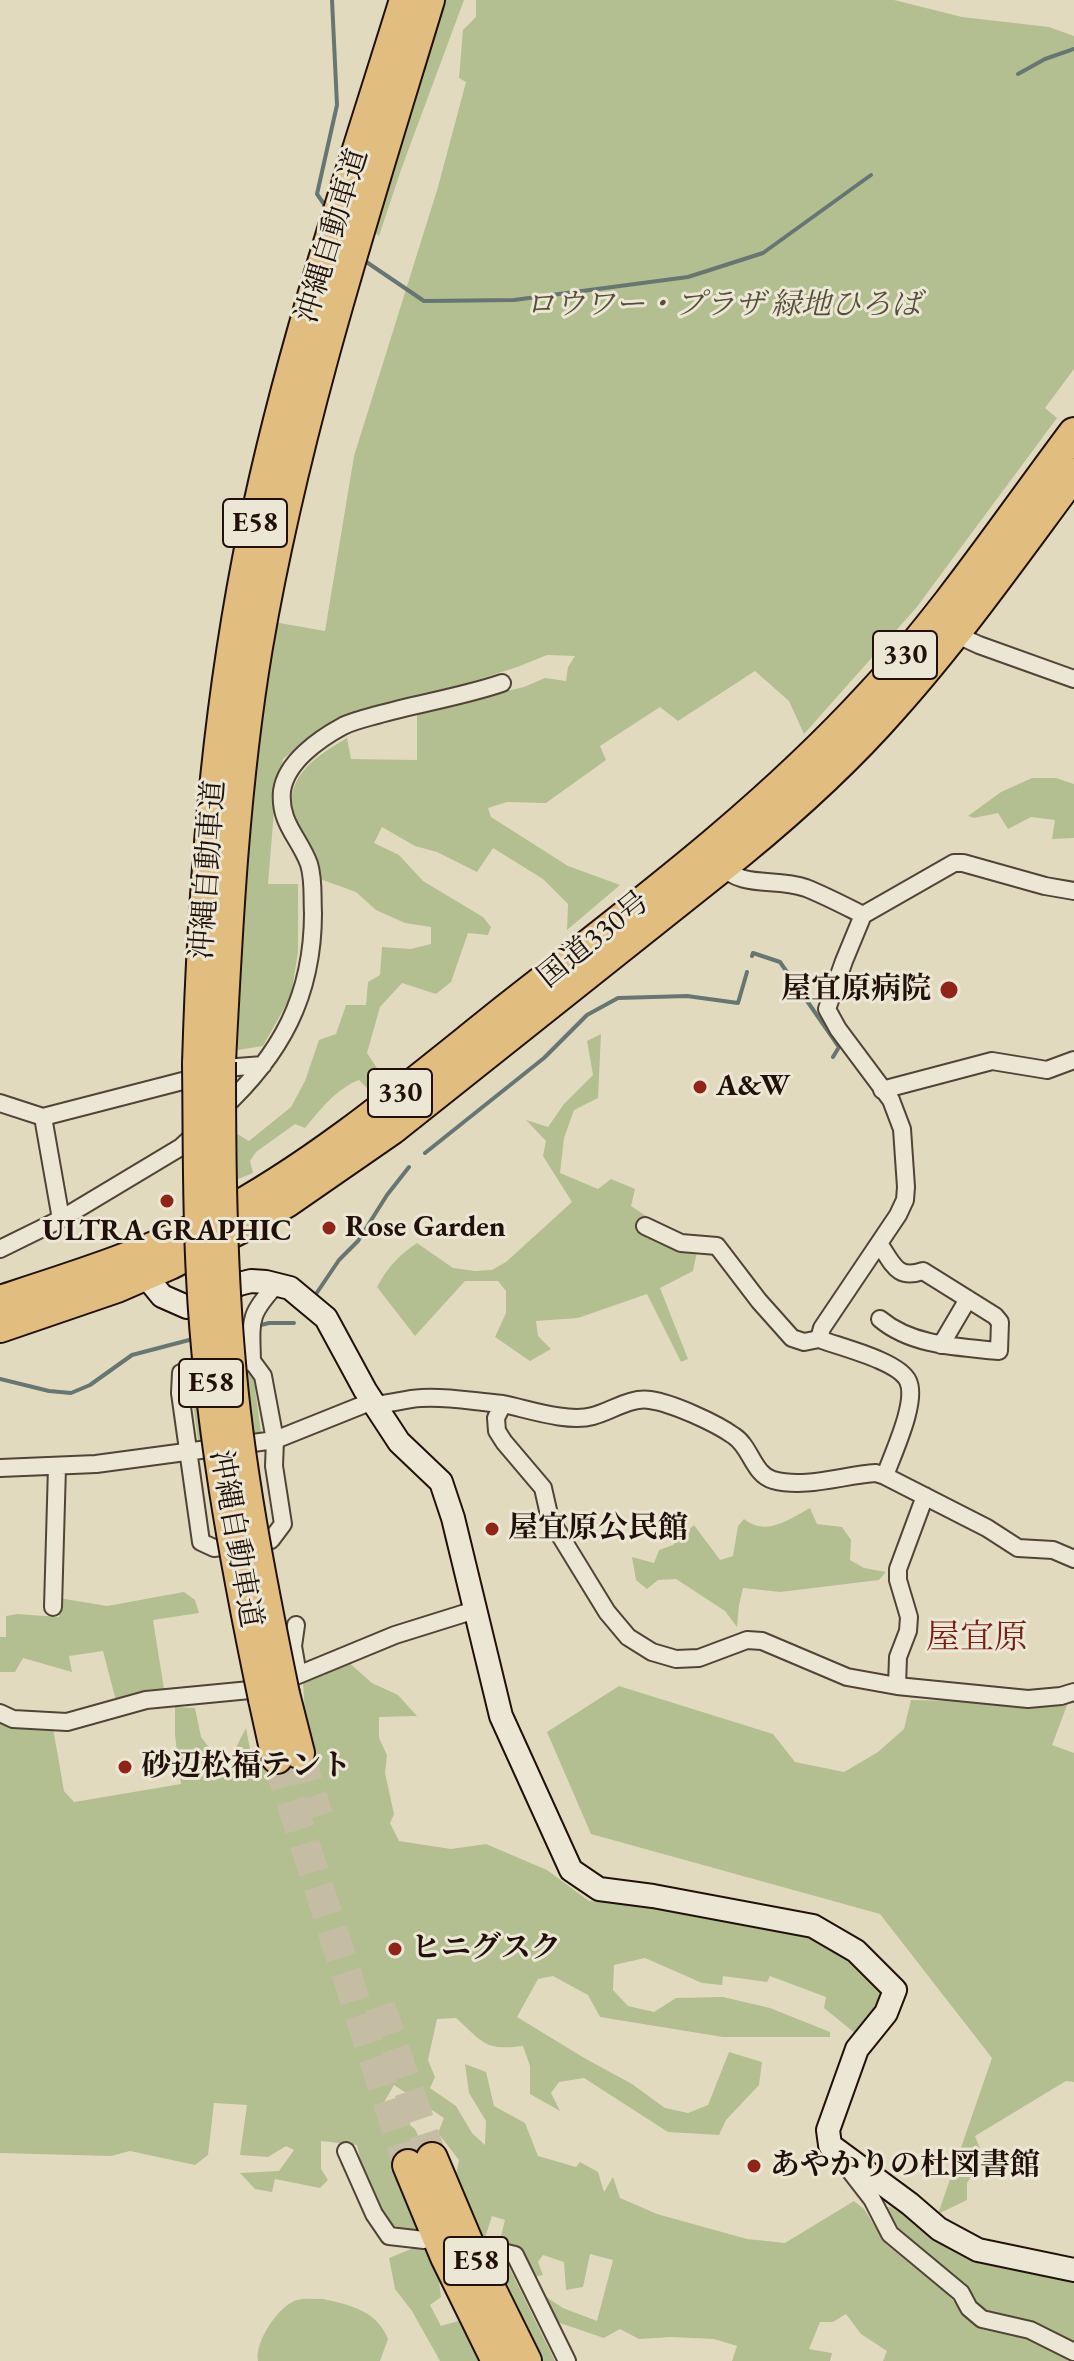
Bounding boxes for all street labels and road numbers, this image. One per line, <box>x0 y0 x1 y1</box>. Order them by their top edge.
street label: 沖縄自動車道 <box>289 145 377 327</box>
road number: E58 <box>223 499 287 547</box>
road number: 330 <box>873 631 937 679</box>
street label: 沖縄自動車道 <box>185 779 233 961</box>
street label: 国道330号 <box>531 884 657 996</box>
road number: 330 <box>368 1069 432 1117</box>
road number: E58 <box>179 1359 243 1407</box>
street label: 沖縄自動車道 <box>202 1447 268 1631</box>
road number: E58 <box>444 2237 508 2285</box>

